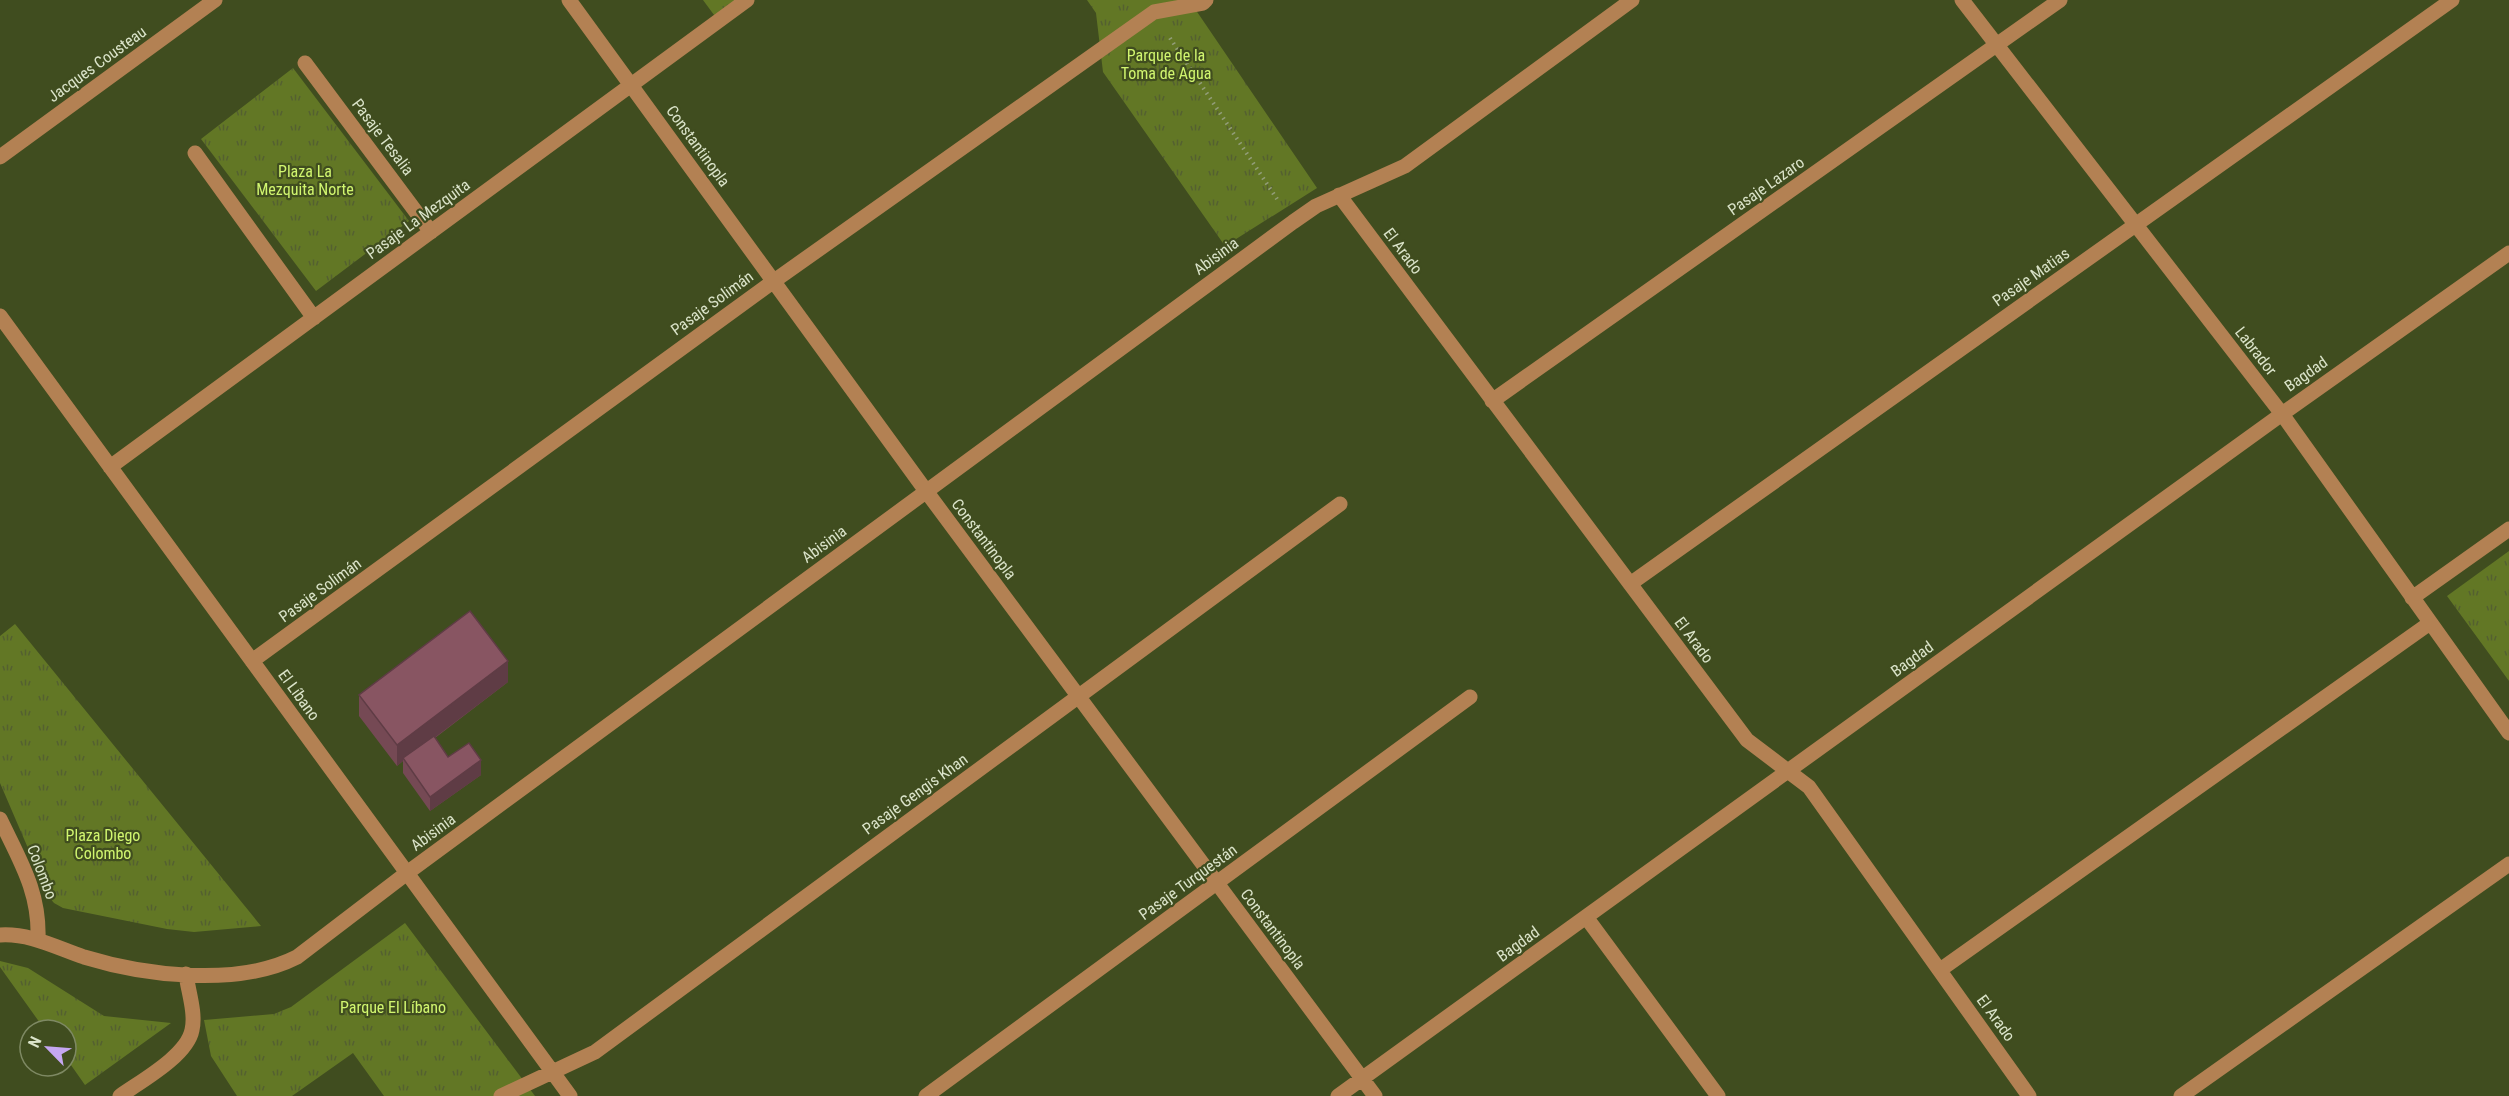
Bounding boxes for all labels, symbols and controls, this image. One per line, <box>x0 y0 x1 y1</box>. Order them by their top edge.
street label: Jacques Cousteau <box>44 22 150 106</box>
park label: Parque de la Toma de Agua <box>1121 46 1211 83</box>
street label: Pasaje Tesalia <box>348 95 418 179</box>
street label: Constantinopla <box>662 102 734 190</box>
street label: Pasaje Lazaro <box>1724 153 1808 219</box>
park label: Plaza La Mezquita Norte <box>256 162 354 199</box>
street label: Pasaje La Mezquita <box>362 175 474 263</box>
street label: El Arado <box>1380 224 1426 278</box>
street label: Abisinia <box>1190 233 1242 279</box>
street label: Pasaje Matias <box>1989 244 2073 310</box>
street label: Pasaje Solimán <box>667 267 757 339</box>
street label: Labrador <box>2231 323 2281 379</box>
street label: Bagdad <box>2281 353 2331 395</box>
street label: Constantinopla <box>948 495 1020 583</box>
street label: Abisinia <box>798 521 850 567</box>
street label: Pasaje Solimán <box>275 554 365 626</box>
street label: El Arado <box>1671 613 1717 667</box>
street label: Bagdad <box>1887 637 1937 681</box>
street label: El Líbano <box>274 666 324 724</box>
street label: Pasaje Gengis Khan <box>859 749 971 839</box>
street label: Abisinia <box>407 809 459 855</box>
park label: Plaza Diego Colombo <box>66 826 140 863</box>
street label: Pasaje Turquestán <box>1135 840 1241 924</box>
street label: Colombo <box>23 842 61 902</box>
street label: Constantinopla <box>1237 885 1309 973</box>
street label: Bagdad <box>1493 922 1543 966</box>
street label: El Arado <box>1973 991 2019 1045</box>
park label: Parque El Líbano <box>340 998 446 1017</box>
north arrow <box>18 1018 78 1078</box>
text: N <box>24 1033 46 1050</box>

